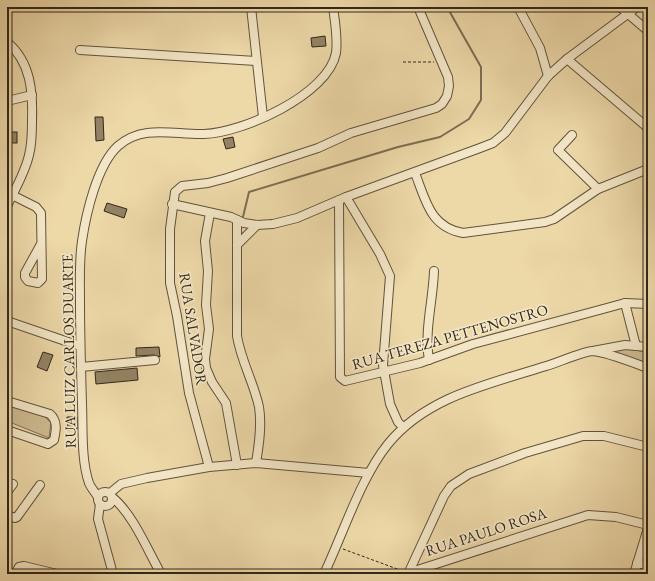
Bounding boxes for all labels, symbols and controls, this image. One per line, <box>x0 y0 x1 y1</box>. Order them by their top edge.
street label: RUA LUIZ CARLOS DUARTE <box>57 253 80 448</box>
street label: RUA SALVADOR <box>175 272 212 387</box>
street label: RUA TEREZA PETTENOSTRO <box>350 299 550 374</box>
street label: RUA PAULO ROSA <box>423 503 549 560</box>

